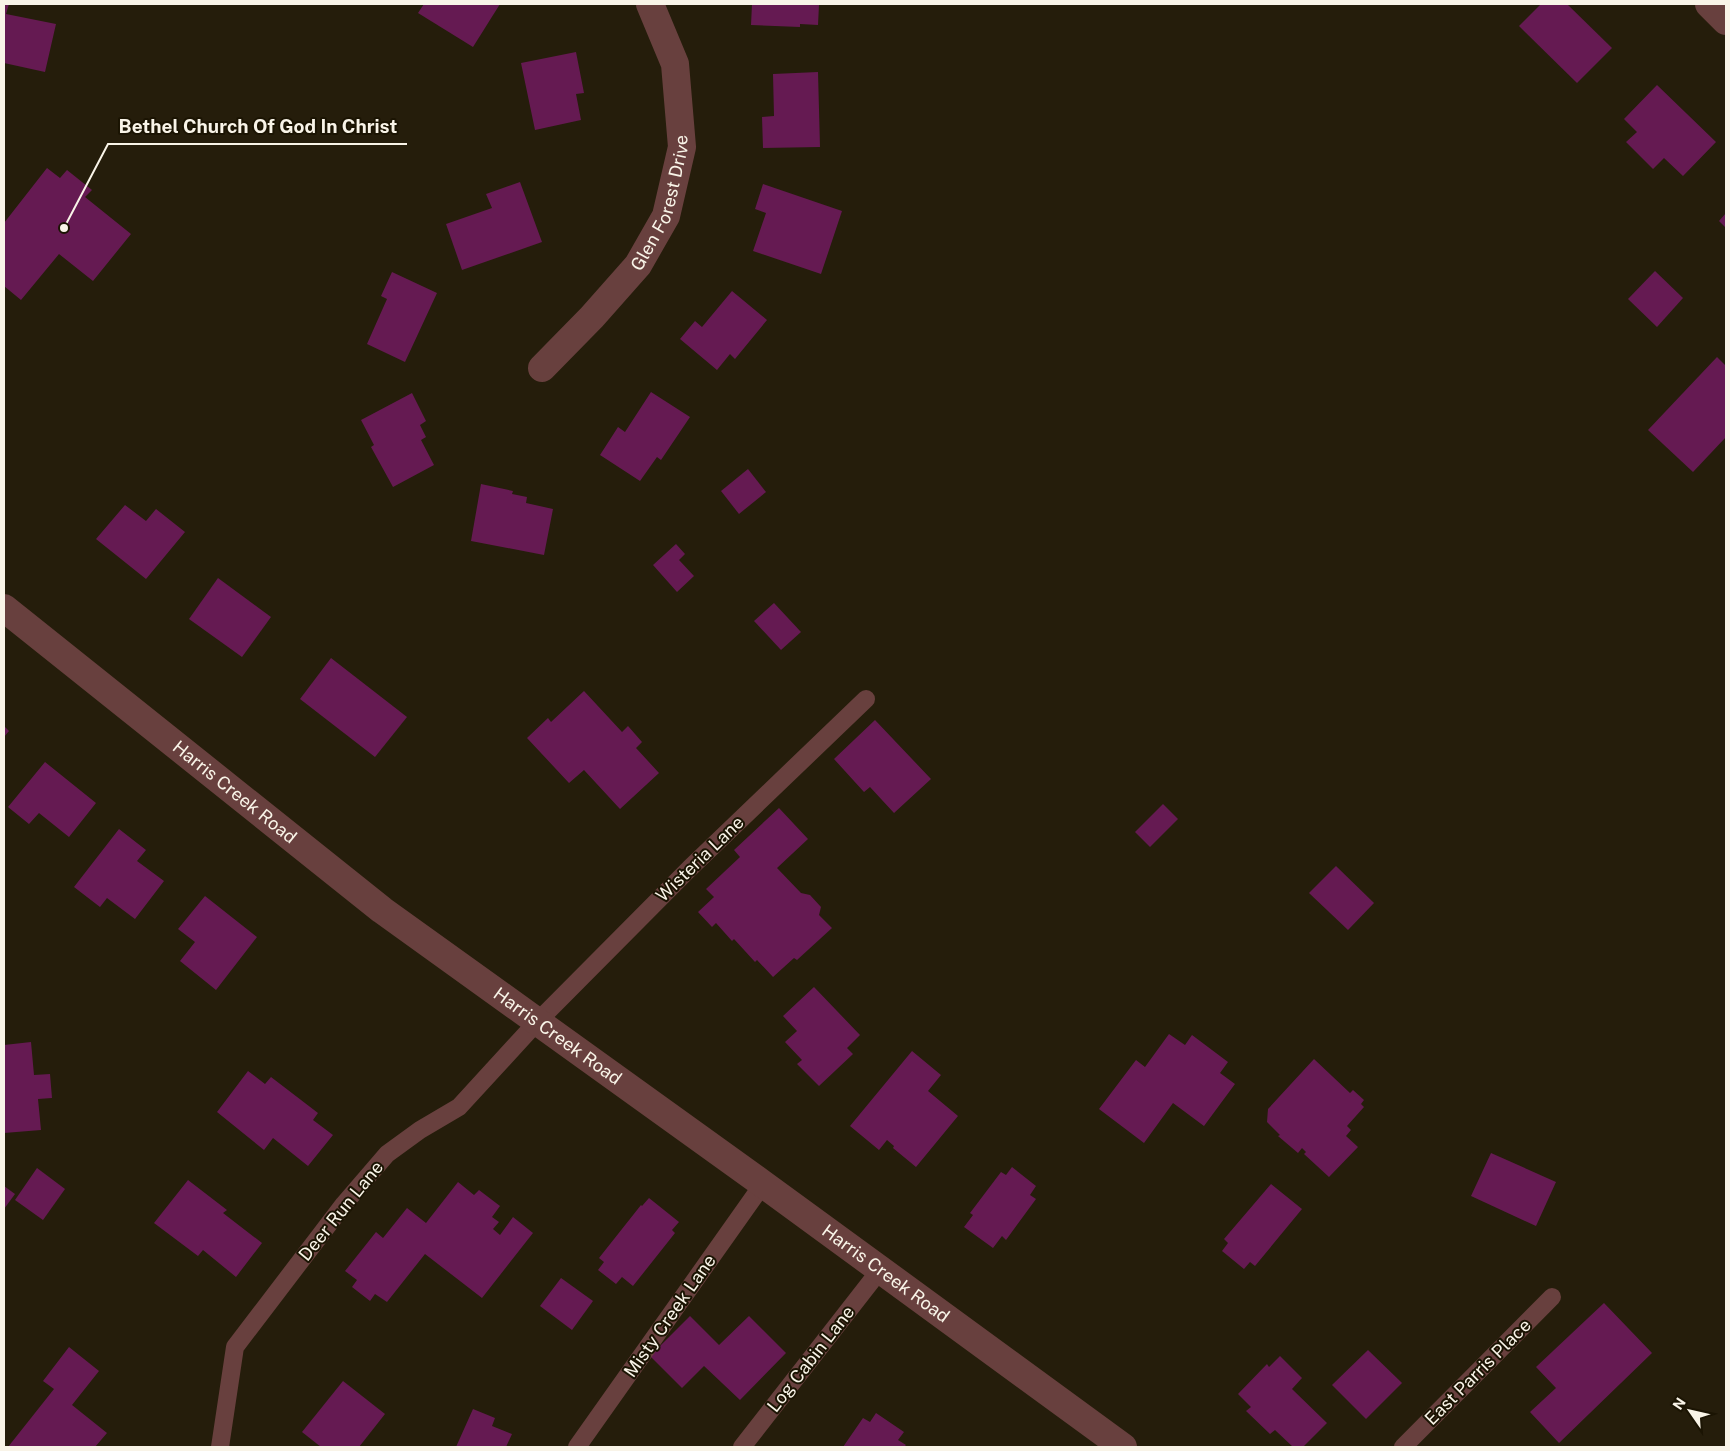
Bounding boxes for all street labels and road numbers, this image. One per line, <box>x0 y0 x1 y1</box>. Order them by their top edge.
street label: Glen Forest Drive <box>626 134 692 274</box>
street label: Harris Creek Road <box>169 736 301 848</box>
street label: Wisteria Lane <box>651 812 748 906</box>
street label: Harris Creek Road <box>490 983 626 1089</box>
street label: Deer Run Lane <box>294 1157 387 1265</box>
street label: Harris Creek Road <box>818 1220 954 1327</box>
street label: Misty Creek Lane <box>619 1250 720 1381</box>
street label: Log Cabin Lane <box>763 1302 858 1416</box>
street label: East Parris Place <box>1420 1314 1535 1429</box>

